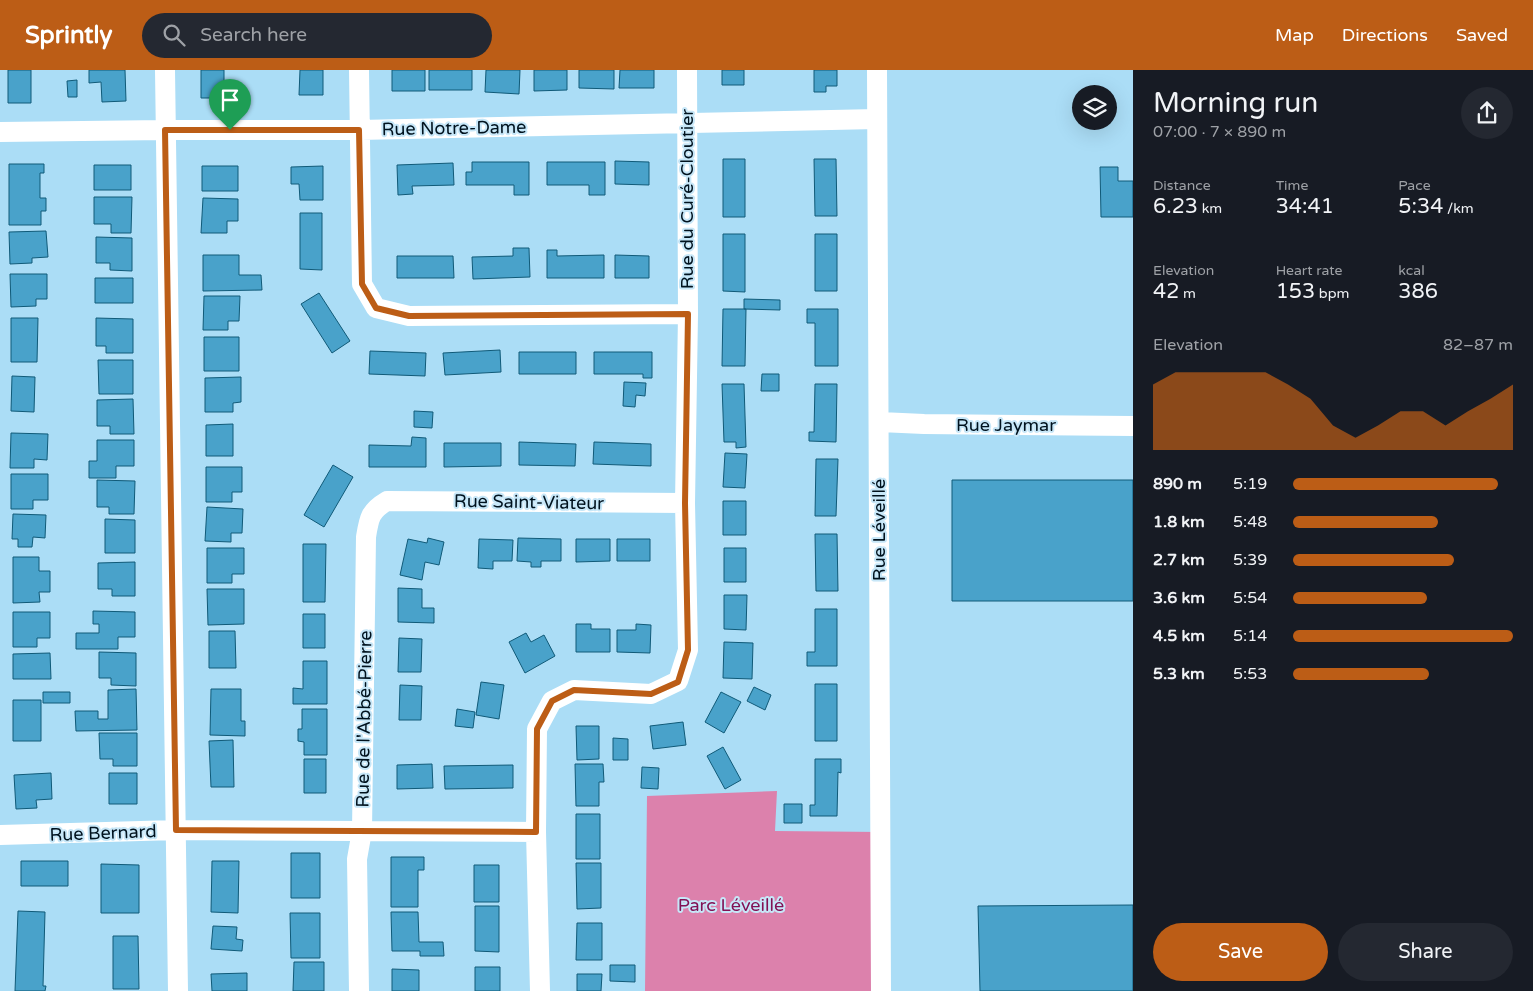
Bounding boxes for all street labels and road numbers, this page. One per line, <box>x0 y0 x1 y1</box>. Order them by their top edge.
street label: Rue du Curé-Cloutier <box>676 109 698 289</box>
street label: Rue Notre-Dame <box>381 116 527 140</box>
street label: Rue Jaymar <box>956 414 1056 436</box>
street label: Rue Léveillé <box>868 479 890 581</box>
street label: Rue Saint-Viateur <box>454 490 604 514</box>
street label: Rue de l'Abbé-Pierre <box>351 630 377 808</box>
street label: Rue Bernard <box>49 820 157 846</box>

